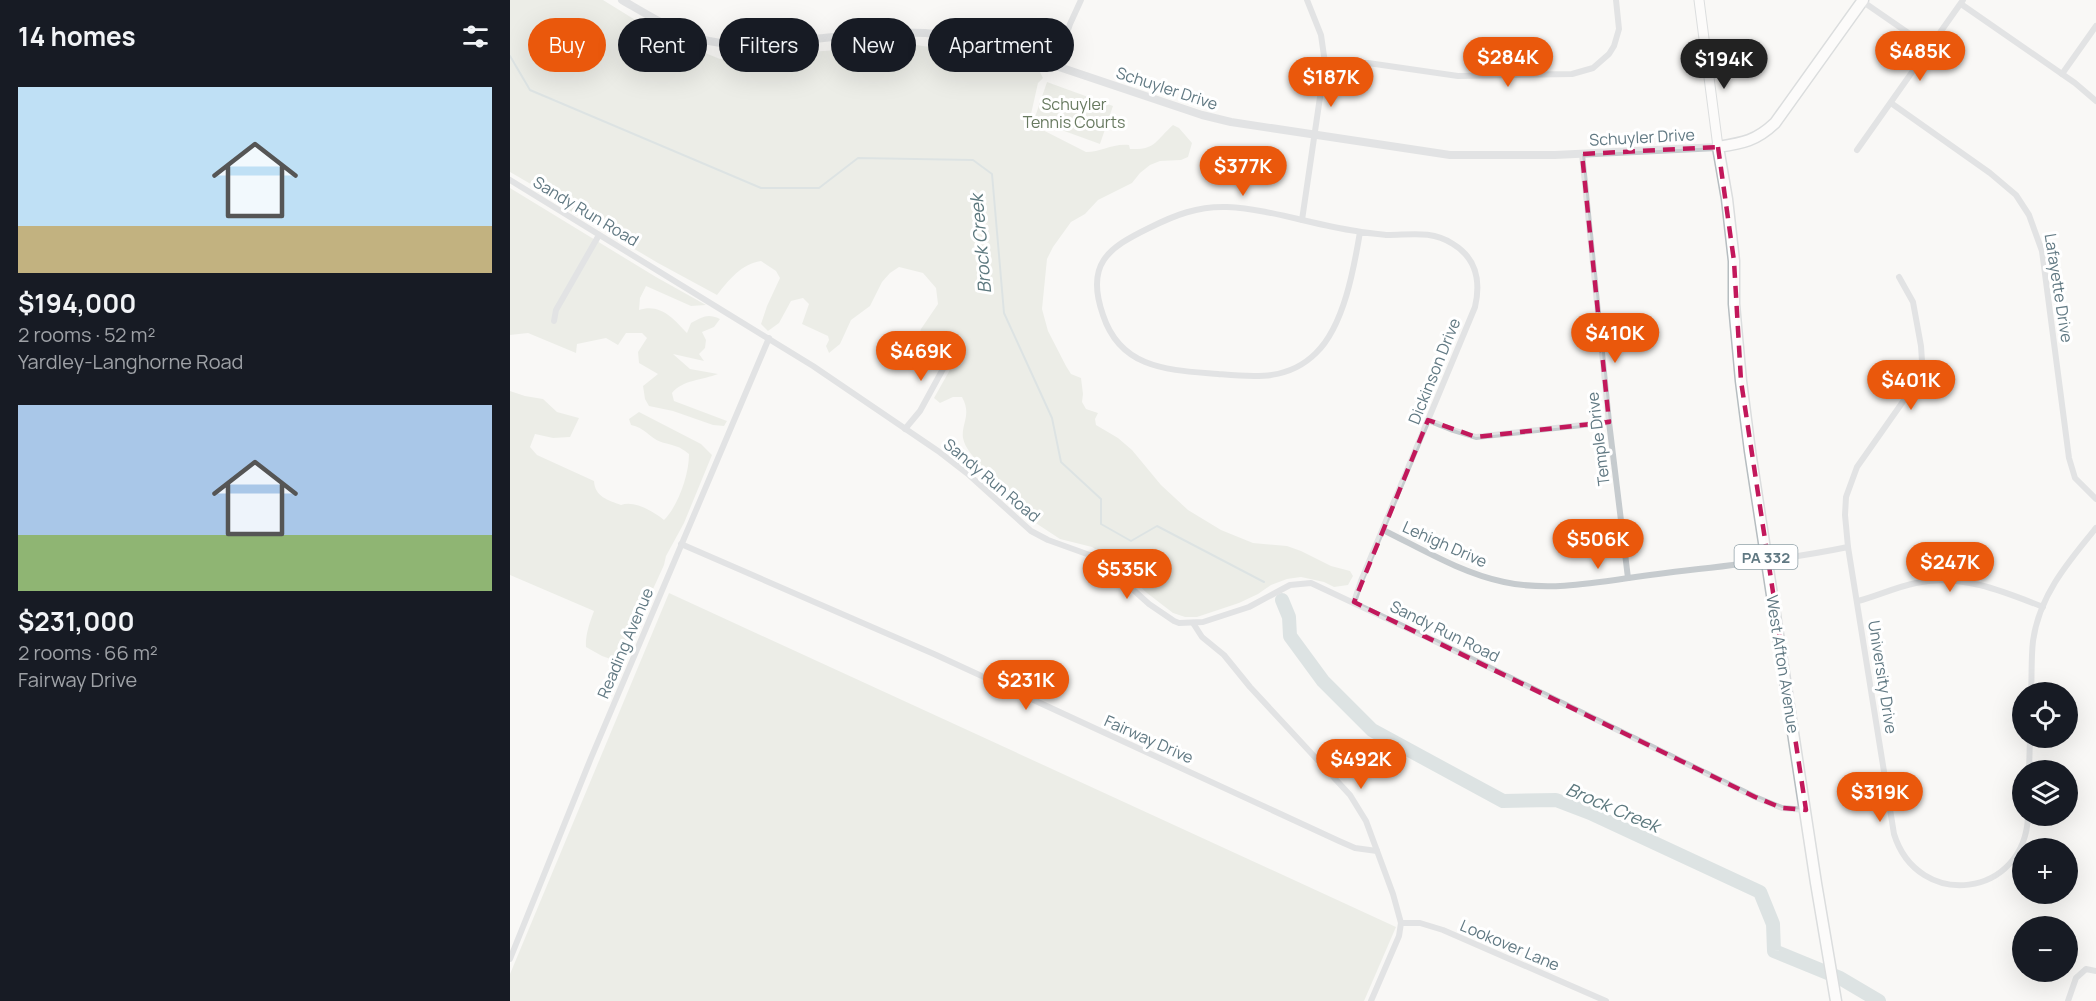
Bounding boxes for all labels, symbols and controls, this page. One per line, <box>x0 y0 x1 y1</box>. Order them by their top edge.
text: 14 homes <box>18 18 136 54</box>
chip: Buy <box>528 18 606 72</box>
chip: Rent <box>618 18 707 72</box>
chip: Filters <box>719 18 819 72</box>
chip: New <box>831 18 916 72</box>
chip: Apartment <box>928 18 1074 72</box>
icon: filters <box>459 20 492 53</box>
pin: $485K <box>1878 31 1962 82</box>
pin: $284K <box>1466 37 1550 88</box>
text: $485K <box>1889 37 1951 64</box>
pin: $194K <box>1682 39 1766 90</box>
text: $284K <box>1477 43 1539 70</box>
text: $194K <box>1695 45 1753 72</box>
pin: $187K <box>1289 57 1373 108</box>
street label: Schuyler Drive <box>1113 61 1221 115</box>
text: $187K <box>1302 63 1360 90</box>
park label: Schuyler Tennis Courts <box>1023 93 1125 133</box>
street label: Schuyler Drive <box>1589 123 1695 151</box>
icon: home <box>201 126 309 234</box>
pin: $377K <box>1201 146 1285 197</box>
text: $377K <box>1214 152 1272 179</box>
street label: Sandy Run Road <box>529 171 643 251</box>
water label: Brock Creek <box>963 190 996 295</box>
street label: Lafayette Drive <box>2040 232 2078 344</box>
text: $194,000 <box>18 285 136 321</box>
pin: $410K <box>1573 313 1657 364</box>
street label: Dickinson Drive <box>1403 315 1465 427</box>
text: $410K <box>1585 319 1645 346</box>
text: 2 rooms · 52 m² <box>18 321 155 348</box>
pin: $469K <box>879 331 963 382</box>
text: $469K <box>890 337 952 364</box>
text: Yardley-Langhorne Road <box>18 348 243 375</box>
pin: $401K <box>1869 360 1953 411</box>
text: $401K <box>1881 366 1941 393</box>
street label: Temple Drive <box>1581 391 1615 487</box>
street label: Sandy Run Road <box>939 433 1045 527</box>
icon: home <box>201 444 309 552</box>
street label: Lehigh Drive <box>1399 516 1491 572</box>
pin: $506K <box>1556 519 1640 570</box>
text: $506K <box>1567 525 1629 552</box>
pin: $247K <box>1908 542 1992 593</box>
road number: PA 332 <box>1734 545 1798 569</box>
text: $247K <box>1920 548 1980 575</box>
pin: $535K <box>1085 549 1169 600</box>
text: $535K <box>1097 555 1157 582</box>
street label: Reading Avenue <box>592 584 658 702</box>
street label: West Afton Avenue <box>1761 593 1805 735</box>
street label: Sandy Run Road <box>1386 595 1504 667</box>
text: $231,000 <box>18 603 135 639</box>
street label: University Drive <box>1863 619 1903 735</box>
text: 2 rooms · 66 m² <box>18 639 158 666</box>
pin: $231K <box>984 660 1068 711</box>
text: Fairway Drive <box>18 666 137 693</box>
text: $231K <box>997 666 1055 693</box>
map controls <box>2012 682 2078 982</box>
button: locate <box>2012 682 2078 748</box>
street label: Fairway Drive <box>1101 710 1197 768</box>
pin: $492K <box>1319 739 1403 790</box>
text: $492K <box>1330 745 1392 772</box>
button: layers <box>2012 760 2078 826</box>
pin: $319K <box>1838 772 1922 823</box>
water label: Brock Creek <box>1562 776 1666 839</box>
text: $319K <box>1851 778 1909 805</box>
button: + <box>2012 838 2078 904</box>
street label: Lookover Lane <box>1457 914 1563 976</box>
button: − <box>2012 916 2078 982</box>

